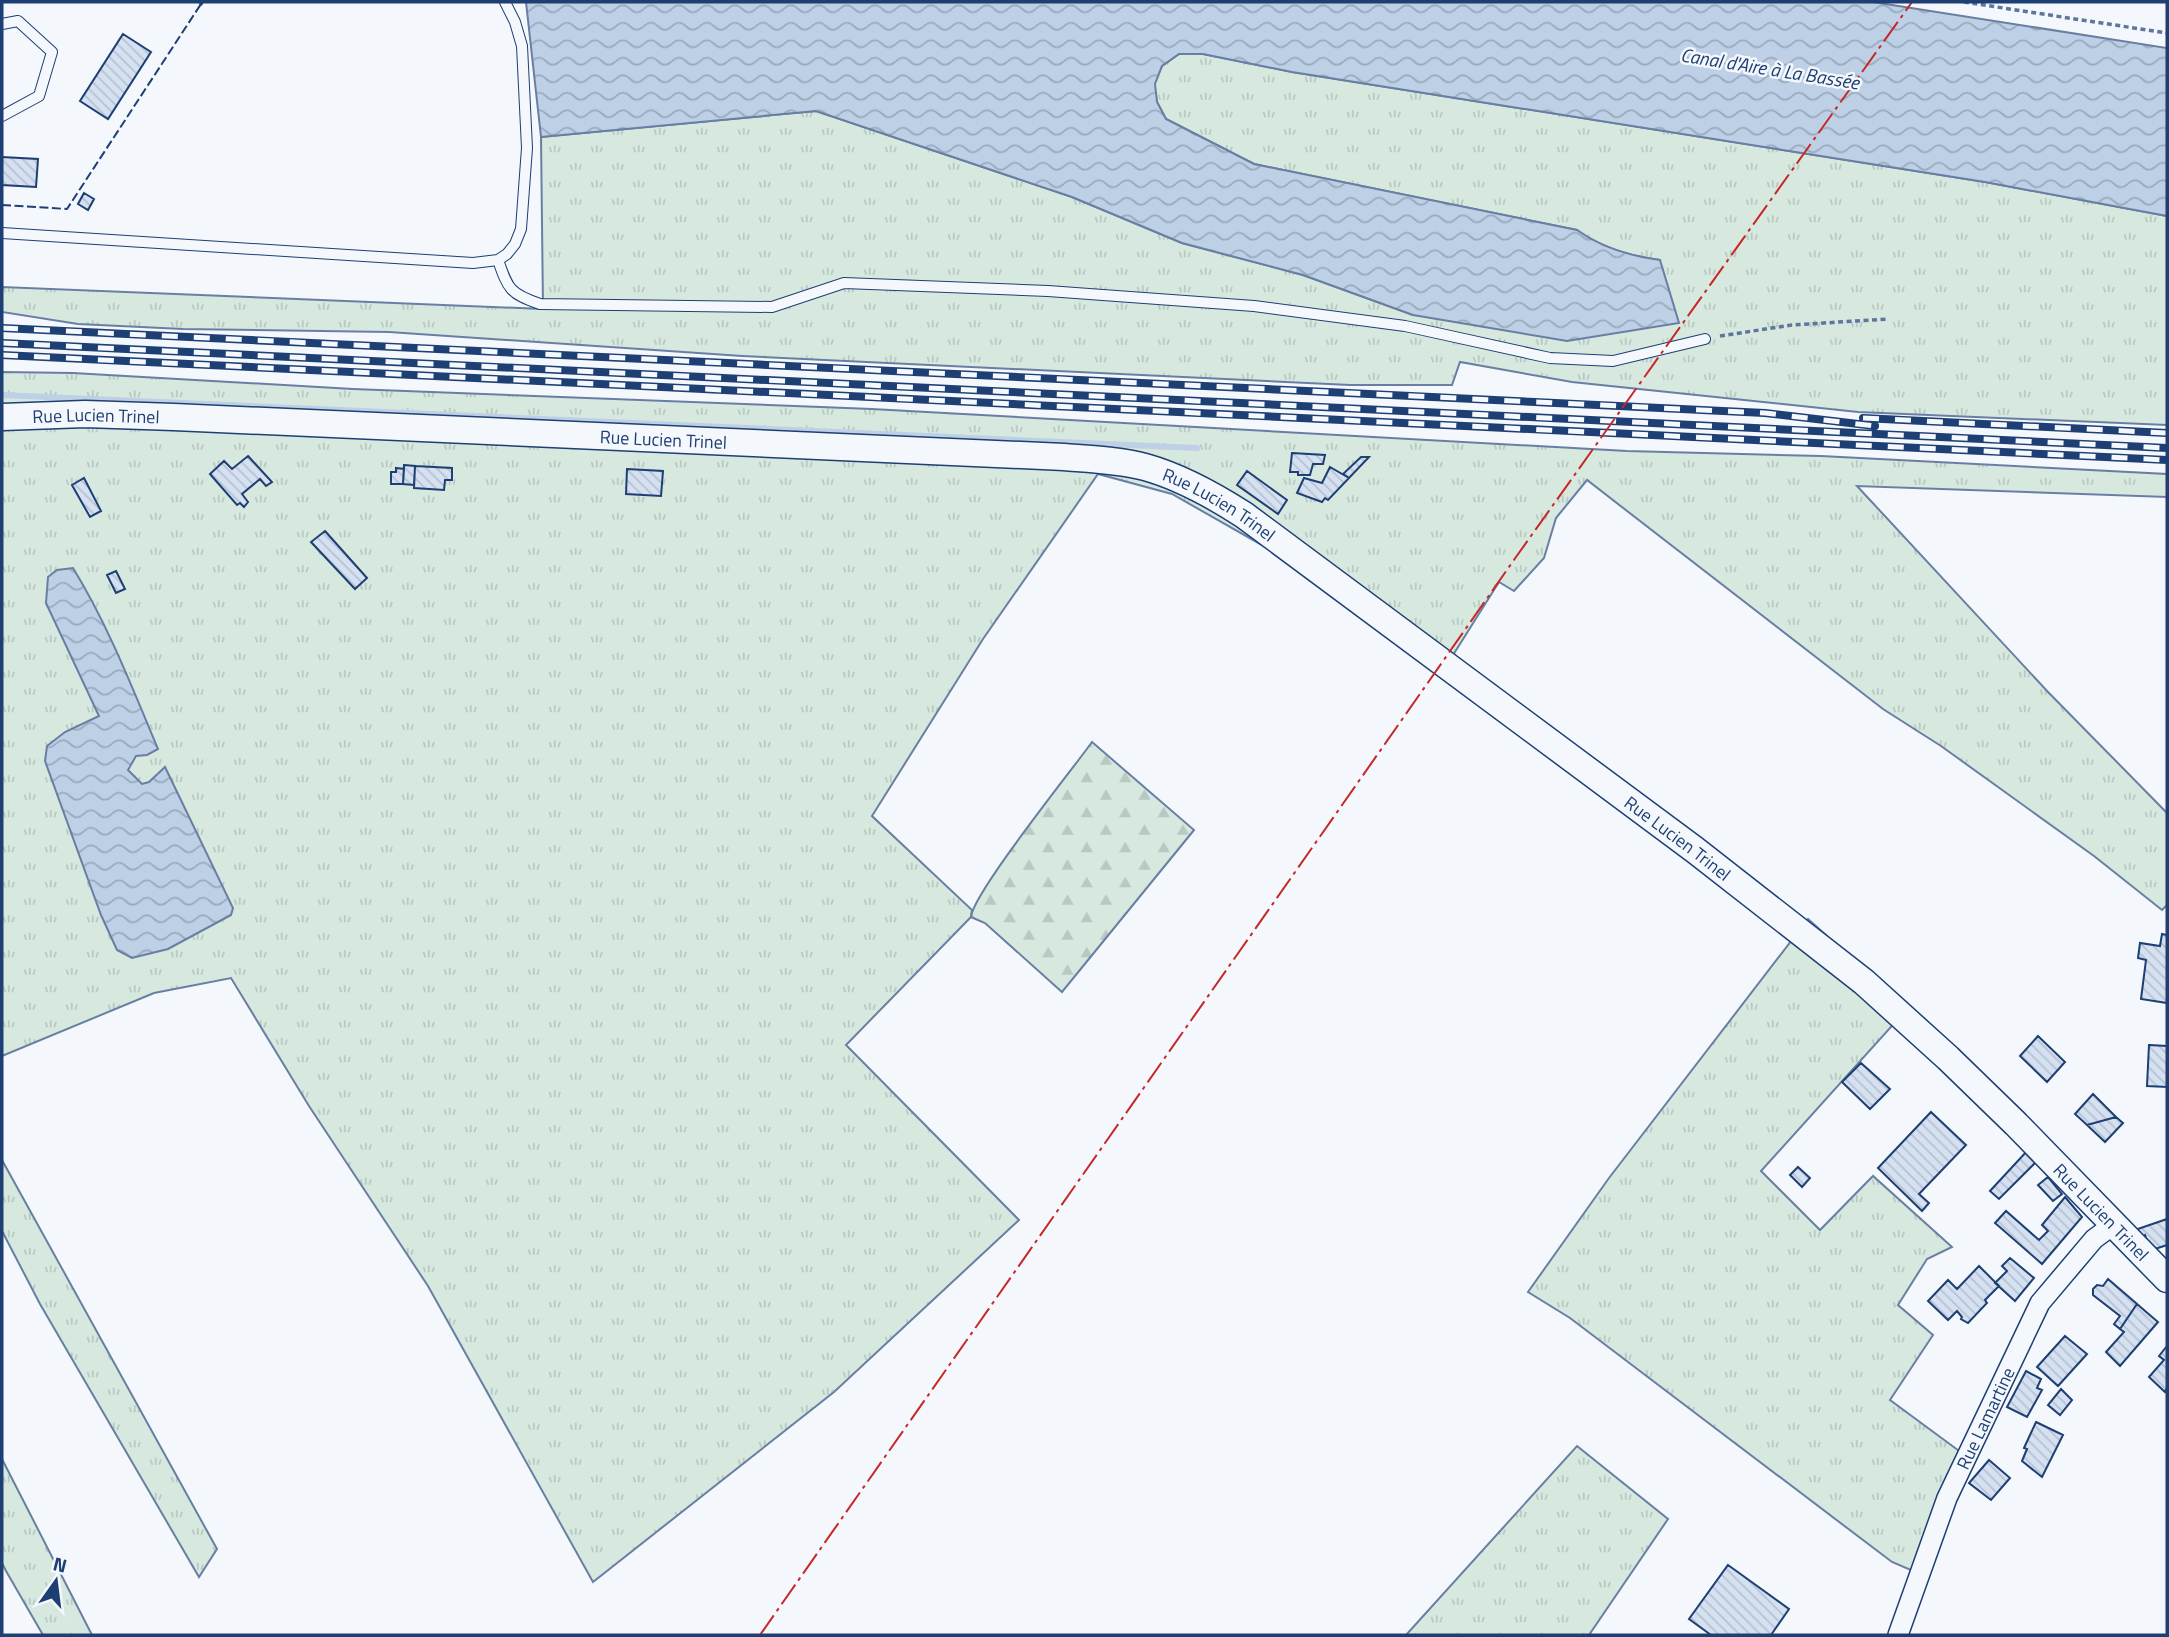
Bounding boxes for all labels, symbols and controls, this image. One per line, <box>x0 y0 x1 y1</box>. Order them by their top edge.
water label: Canal d'Aire à La Bassée <box>1679 40 1863 97</box>
street label: Rue Lucien Trinel <box>32 400 160 430</box>
street label: Rue Lucien Trinel <box>599 423 728 455</box>
street label: Rue Lucien Trinel <box>1159 460 1281 548</box>
street label: Rue Lucien Trinel <box>1619 789 1737 887</box>
street label: Rue Lucien Trinel <box>2047 1157 2156 1267</box>
street label: Rue Lamartine <box>1949 1362 2021 1474</box>
north arrow <box>21 1546 91 1616</box>
text: N <box>50 1548 70 1580</box>

